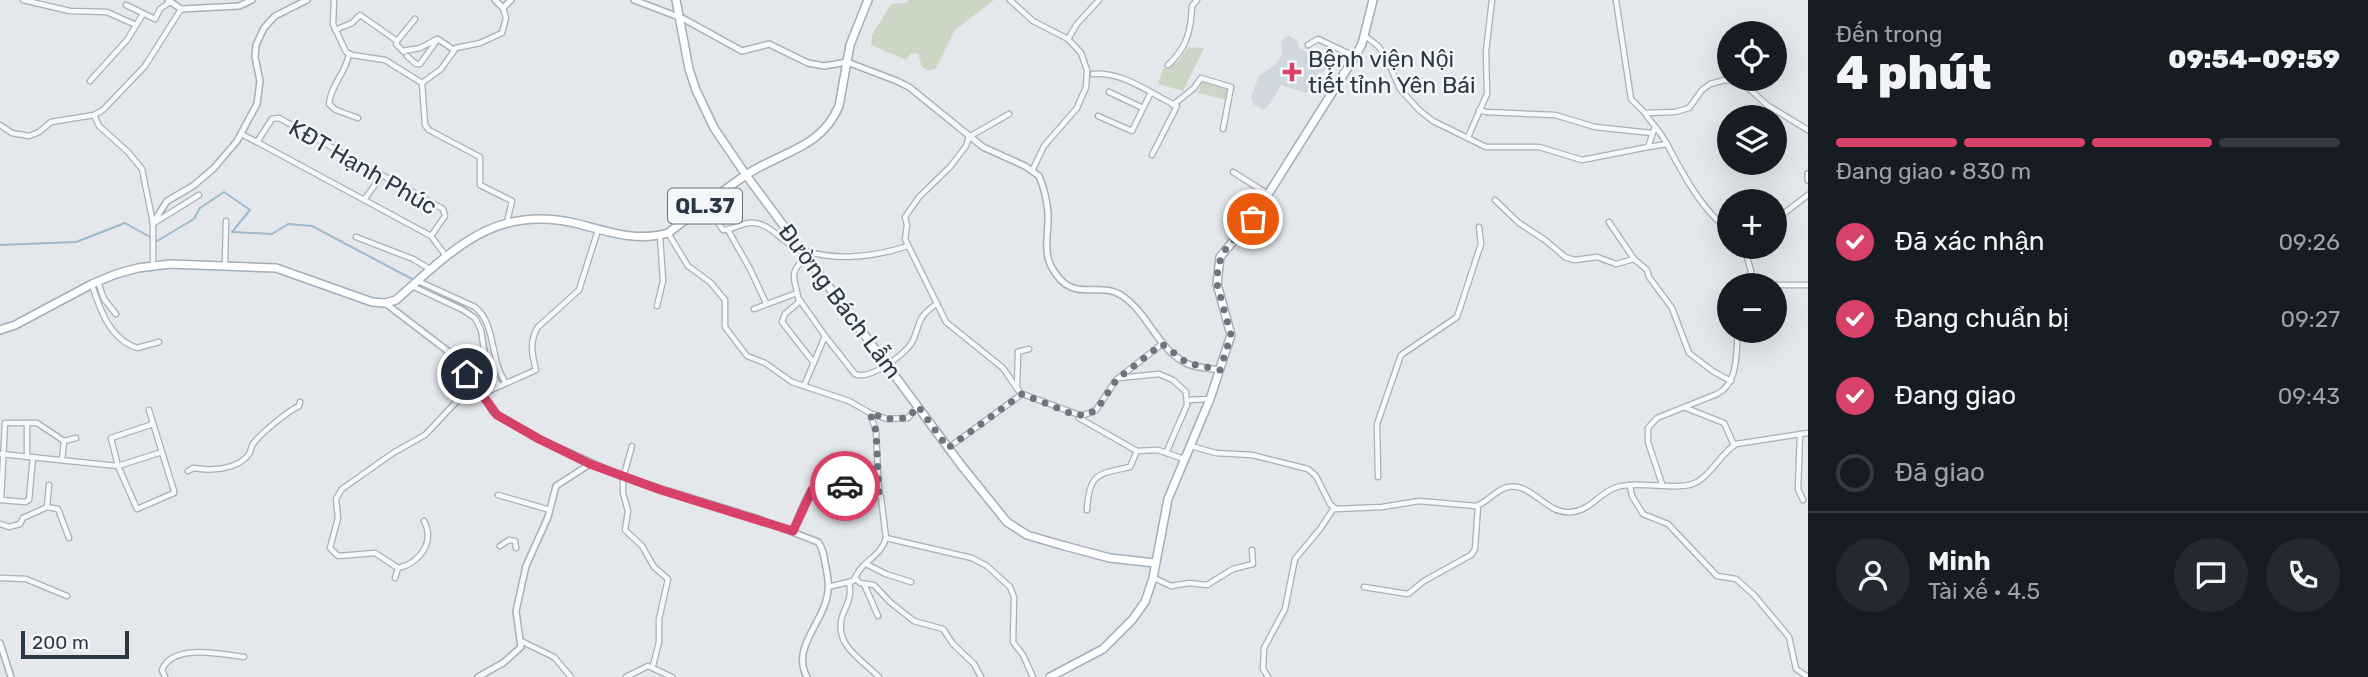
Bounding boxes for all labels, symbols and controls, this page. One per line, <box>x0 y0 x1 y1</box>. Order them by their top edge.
text: Đến trong <box>1836 20 1942 48</box>
map controls <box>1717 21 1787 343</box>
button: locate <box>1717 21 1787 91</box>
text: 09:54–09:59 <box>2168 44 2340 75</box>
place label: Bệnh viện Nội tiết tỉnh Yên Bái <box>1308 45 1476 99</box>
text: 4 phút <box>1836 46 1991 101</box>
marker: Bệnh viện Nội tiết tỉnh Yên Bái <box>1282 62 1302 82</box>
button: layers <box>1717 105 1787 175</box>
street label: KĐT Hạnh Phúc <box>284 113 442 221</box>
text: Đang giao · 830 m <box>1836 157 2031 185</box>
road number: QL.37 <box>668 188 742 224</box>
pin <box>1223 189 1283 249</box>
button: + <box>1717 189 1787 259</box>
icon: bag <box>1234 200 1272 238</box>
street label: Đường Bách Lẫm <box>773 218 907 384</box>
icon: check <box>1836 223 1874 261</box>
text: Đã xác nhận <box>1895 226 2045 257</box>
text: 09:26 <box>2278 228 2340 256</box>
button: − <box>1717 273 1787 343</box>
icon: check <box>1836 300 1874 338</box>
text: Đang chuẩn bị <box>1895 303 2069 334</box>
text: 09:27 <box>2281 305 2340 333</box>
pin <box>437 344 497 404</box>
icon: home <box>448 355 486 393</box>
icon: check <box>1836 377 1874 415</box>
text: Đang giao <box>1895 380 2016 411</box>
text: 09:43 <box>2278 382 2340 410</box>
courier <box>810 451 880 521</box>
text: Đã giao <box>1895 457 1985 488</box>
icon: car <box>826 467 864 505</box>
button: person <box>1836 538 1910 612</box>
button: chat <box>2174 538 2248 612</box>
button: phone <box>2266 538 2340 612</box>
text: Minh <box>1928 546 1991 577</box>
text: Tài xế · 4.5 <box>1928 577 2040 605</box>
scale bar <box>21 628 130 660</box>
text: 200 m <box>32 631 89 654</box>

